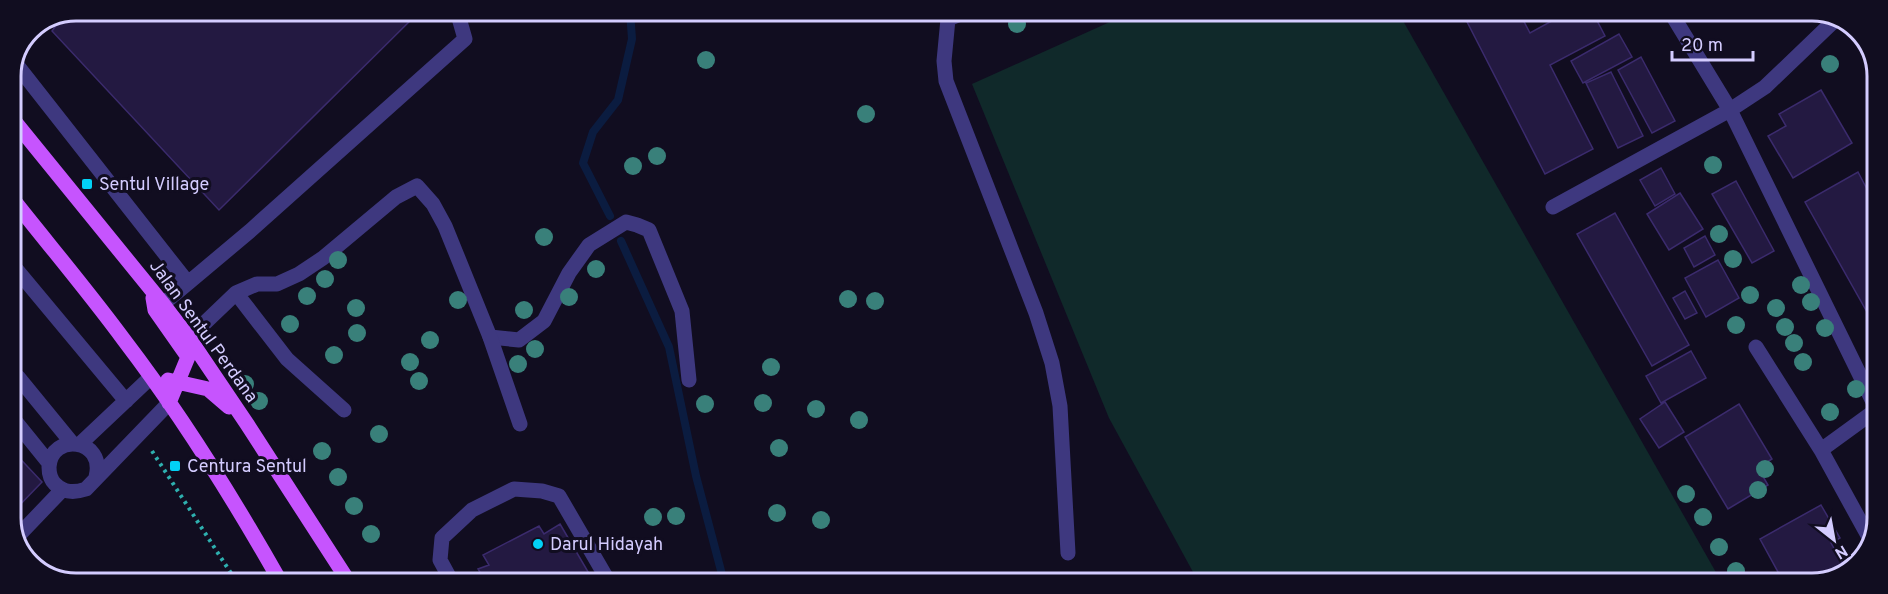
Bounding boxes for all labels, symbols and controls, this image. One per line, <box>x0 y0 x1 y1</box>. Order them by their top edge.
scale bar <box>1672 24 1753 62</box>
text: 20 m <box>1681 35 1723 58</box>
place label: Sentul Village <box>99 174 209 197</box>
marker: Sentul Village <box>80 177 94 191</box>
street label: Jalan Sentul Perdana <box>143 256 262 408</box>
place label: Centura Sentul <box>187 456 307 479</box>
marker: Centura Sentul <box>168 459 182 473</box>
north arrow <box>1804 510 1864 570</box>
place label: Darul Hidayah <box>550 534 663 557</box>
marker: Darul Hidayah <box>531 537 545 551</box>
text: N <box>1831 540 1851 563</box>

